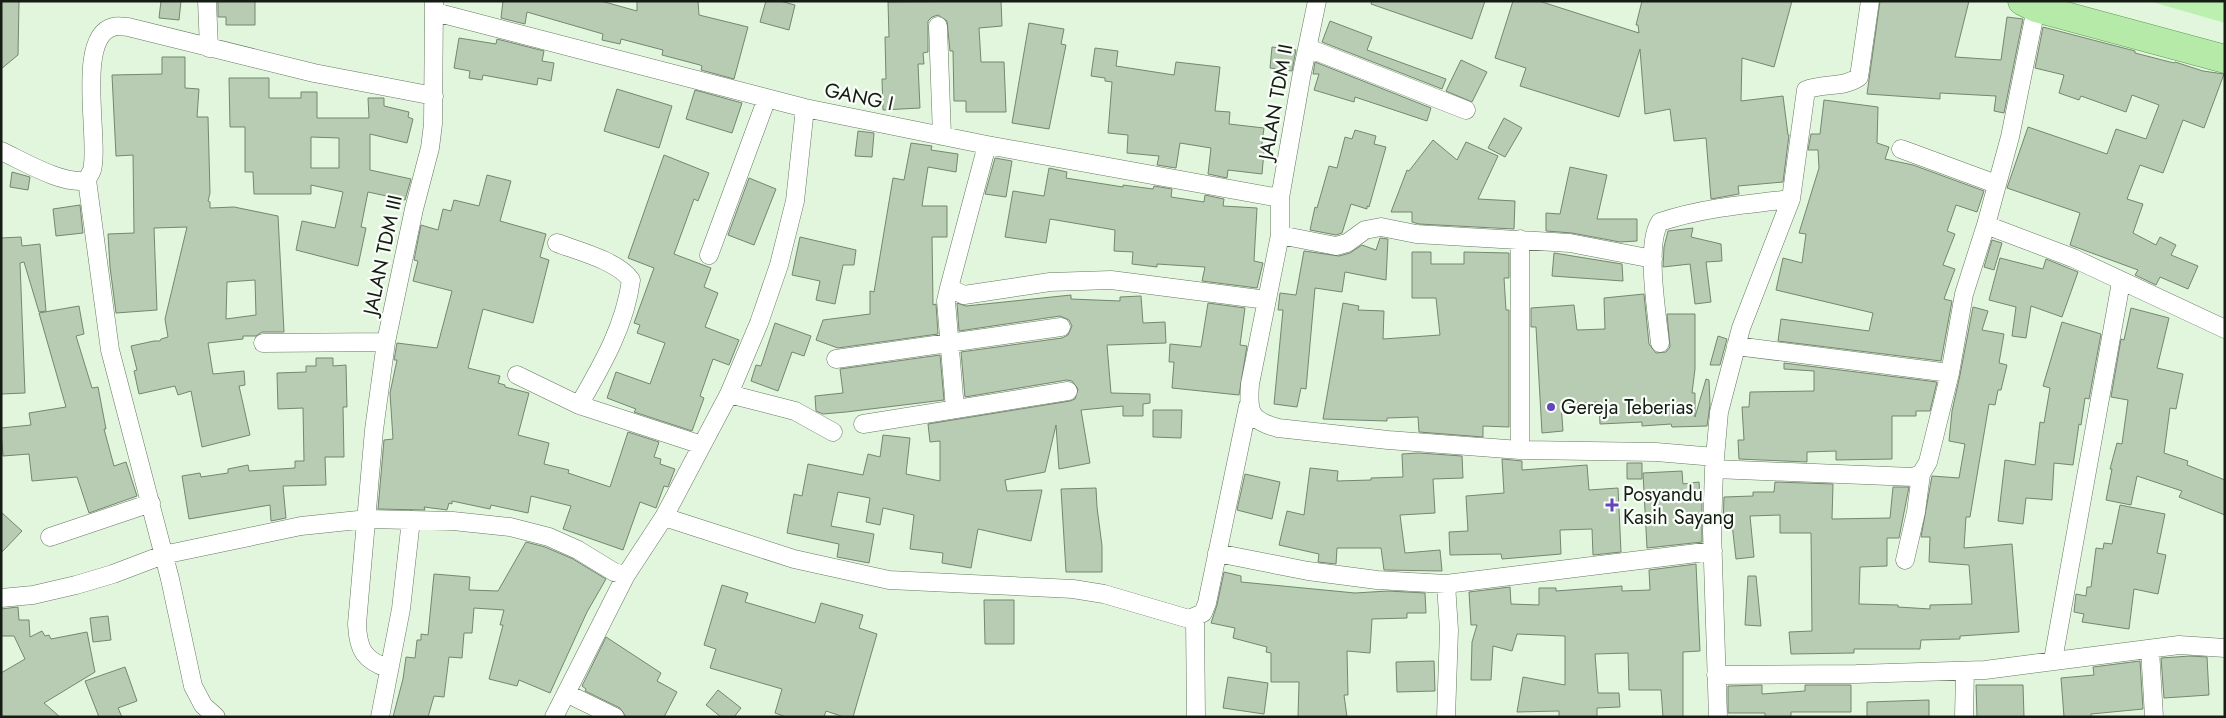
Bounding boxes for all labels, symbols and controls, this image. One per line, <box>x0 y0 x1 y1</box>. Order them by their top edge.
street label: JALAN TDM II <box>1251 42 1300 165</box>
street label: GANG I <box>822 76 896 118</box>
street label: JALAN TDM III <box>355 192 410 321</box>
place label: Gereja Teberias <box>1561 393 1693 422</box>
marker: Gereja Teberias <box>1545 401 1557 413</box>
place label: Posyandu Kasih Sayang <box>1623 480 1734 532</box>
marker: Posyandu Kasih Sayang <box>1605 498 1619 512</box>

